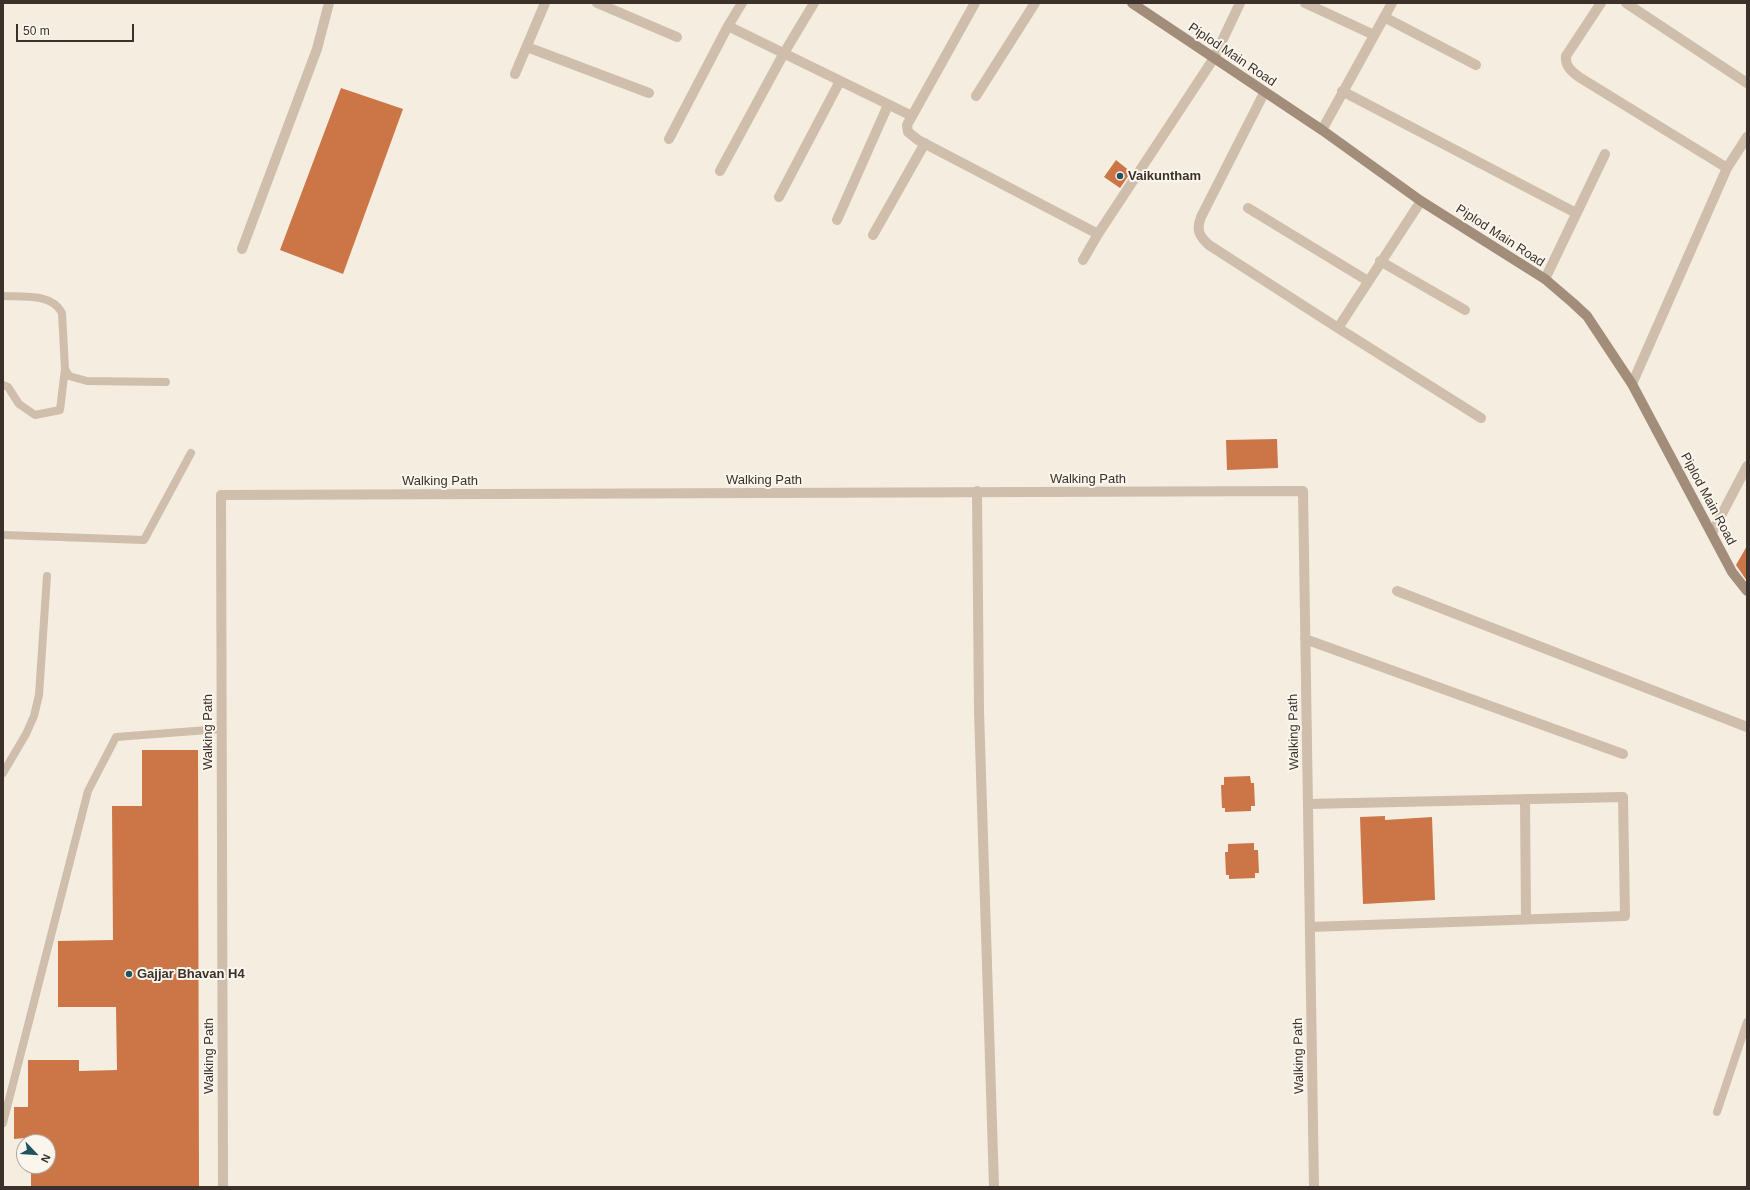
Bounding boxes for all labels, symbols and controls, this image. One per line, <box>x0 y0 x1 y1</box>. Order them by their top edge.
scale bar <box>18 16 136 42</box>
street label: Piplod Main Road <box>1185 20 1279 90</box>
text: 50 m <box>23 24 50 38</box>
place label: Vaikuntham <box>1128 168 1201 184</box>
marker: Vaikuntham <box>1115 171 1125 181</box>
street label: Piplod Main Road <box>1453 202 1547 270</box>
street label: Piplod Main Road <box>1677 450 1739 548</box>
street label: Walking Path <box>1050 471 1126 487</box>
street label: Walking Path <box>726 472 802 488</box>
street label: Walking Path <box>402 473 478 489</box>
street label: Walking Path <box>200 694 216 770</box>
street label: Walking Path <box>1286 694 1302 770</box>
place label: Gajjar Bhavan H4 <box>137 966 245 982</box>
marker: Gajjar Bhavan H4 <box>124 969 134 979</box>
street label: Walking Path <box>201 1018 217 1094</box>
street label: Walking Path <box>1291 1018 1307 1094</box>
north arrow <box>16 1134 56 1174</box>
text: N <box>39 1153 53 1165</box>

